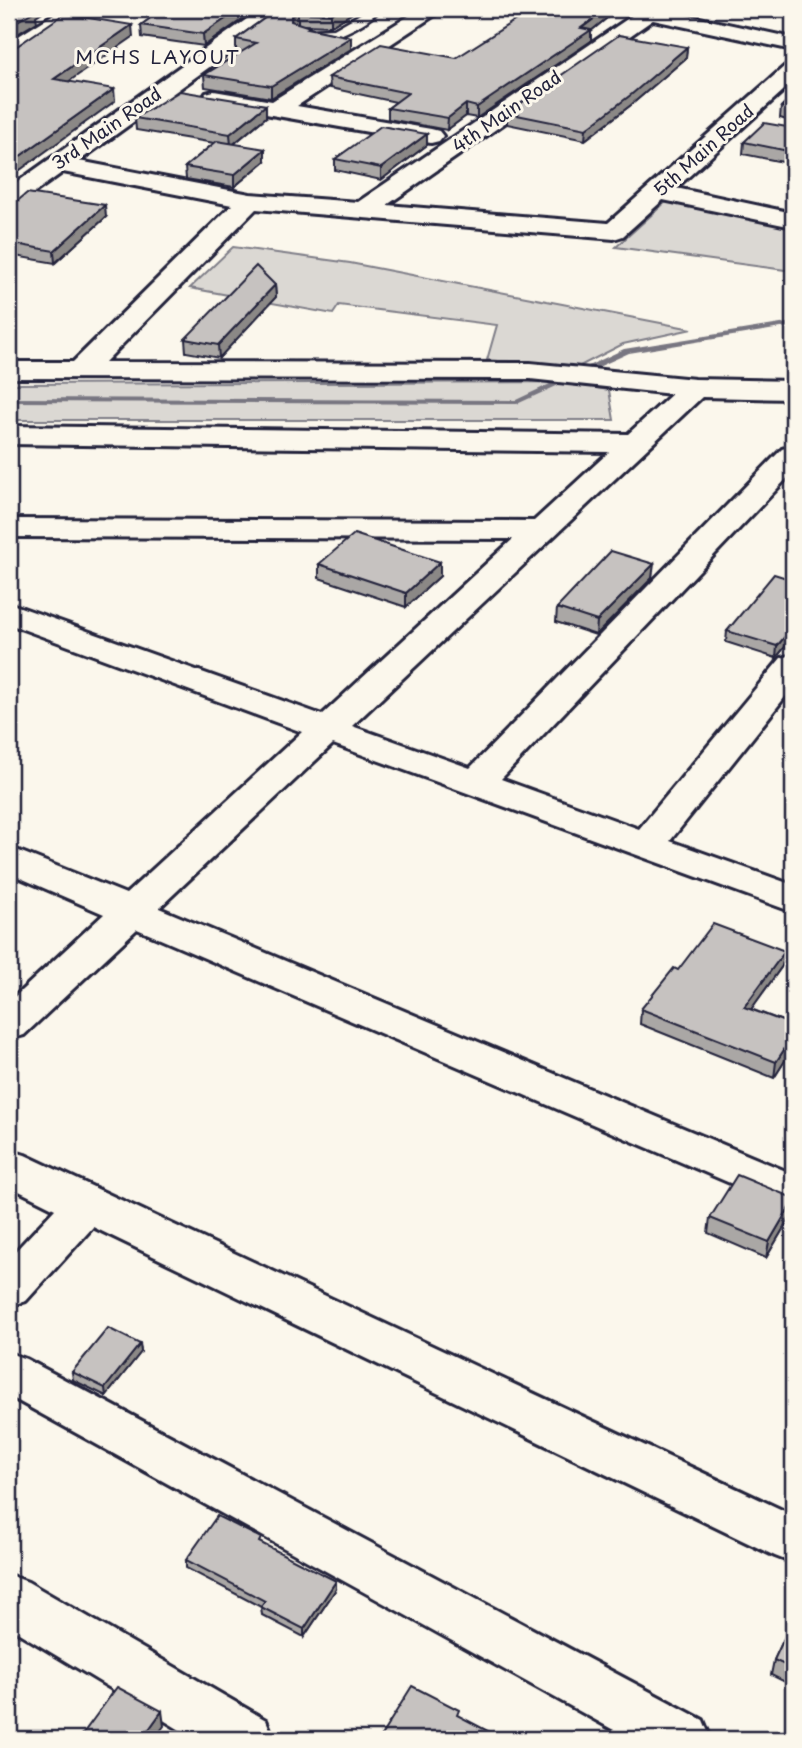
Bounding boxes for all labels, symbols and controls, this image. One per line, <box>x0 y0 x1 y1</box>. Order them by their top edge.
district label: MCHS LAYOUT <box>75 42 241 70</box>
street label: 4th Main Road <box>446 63 566 158</box>
street label: 3rd Main Road <box>46 80 167 176</box>
street label: 5th Main Road <box>647 97 759 202</box>

